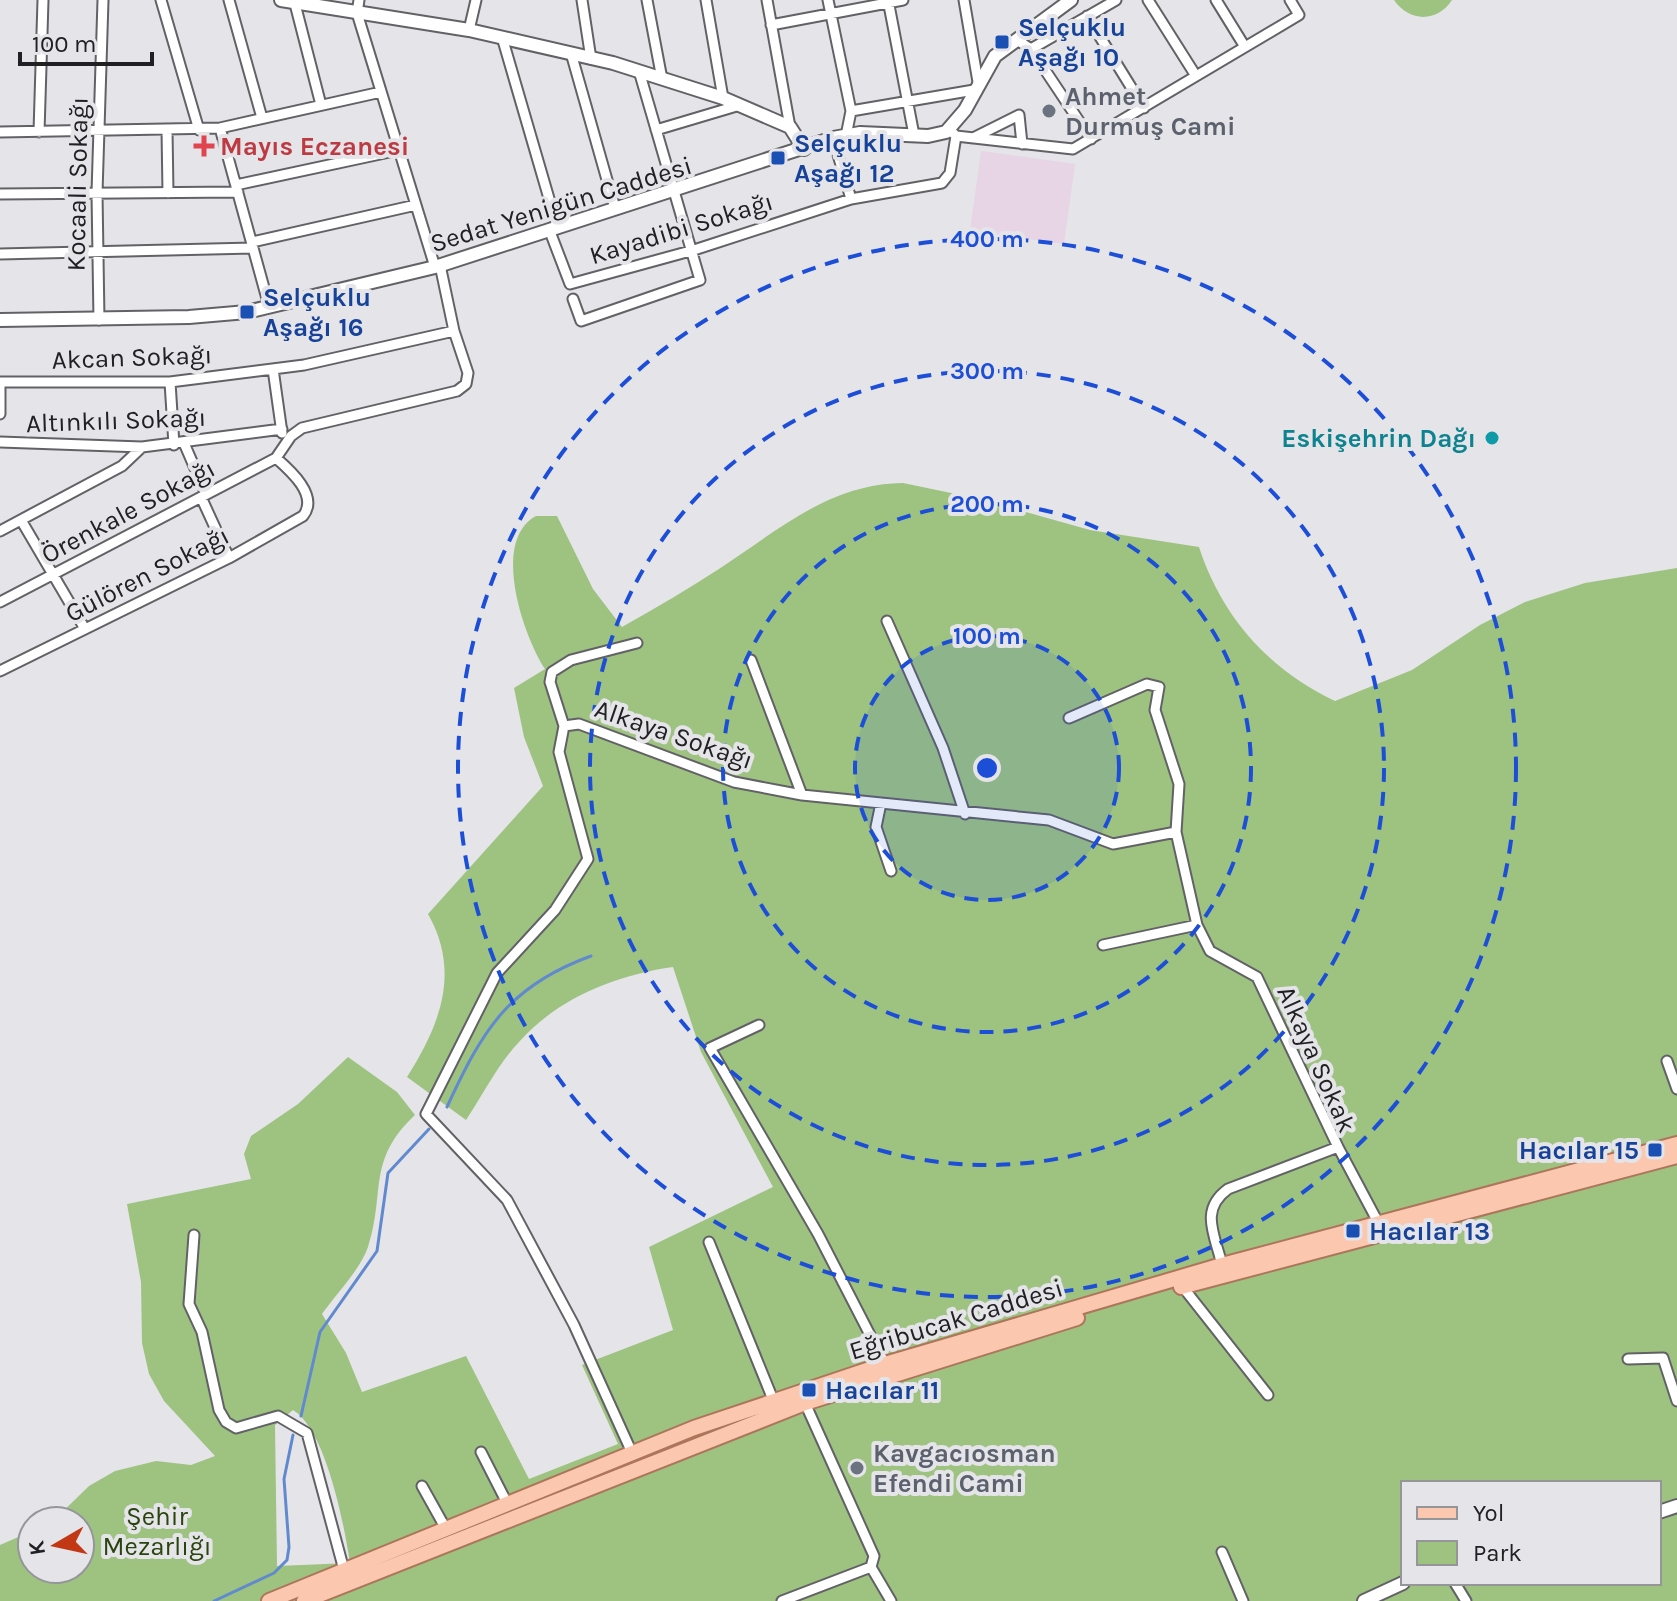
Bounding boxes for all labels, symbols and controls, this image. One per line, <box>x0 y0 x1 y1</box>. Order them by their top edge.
place label: Selçuklu Aşağı 10 <box>1018 12 1126 73</box>
scale bar <box>20 16 152 66</box>
text: 100 m <box>32 30 97 58</box>
marker: Selçuklu Aşağı 10 <box>993 33 1011 51</box>
place label: Ahmet Durmuş Cami <box>1065 81 1236 142</box>
street label: Kocaali Sokağı <box>60 96 95 272</box>
marker: Ahmet Durmuş Cami <box>1040 102 1058 120</box>
place label: Selçuklu Aşağı 12 <box>794 128 902 189</box>
place label: Mayıs Eczanesi <box>220 131 409 162</box>
marker: Mayıs Eczanesi <box>195 137 213 155</box>
marker: Selçuklu Aşağı 12 <box>769 149 787 167</box>
street label: Sedat Yenigün Caddesi <box>426 150 696 259</box>
street label: Kayadibi Sokağı <box>586 186 777 271</box>
text: 400 m <box>950 225 1024 253</box>
place label: Selçuklu Aşağı 16 <box>263 282 371 343</box>
marker: Selçuklu Aşağı 16 <box>238 303 256 321</box>
street label: Akcan Sokağı <box>51 339 213 376</box>
text: 300 m <box>950 357 1024 385</box>
street label: Altınkılı Sokağı <box>25 402 207 439</box>
place label: Eskişehrin Dağı <box>1281 423 1476 454</box>
marker: Eskişehrin Dağı <box>1483 429 1501 447</box>
street label: Örenkale Sokağı <box>36 453 220 570</box>
text: 200 m <box>950 490 1024 518</box>
street label: Gülören Sokağı <box>60 520 234 629</box>
text: 100 m <box>953 622 1021 650</box>
street label: Alkaya Sokağı <box>591 693 757 776</box>
centre of rings <box>973 754 1001 782</box>
street label: Alkaya Sokak <box>1270 981 1363 1137</box>
place label: Hacılar 15 <box>1519 1135 1639 1166</box>
marker: Hacılar 15 <box>1646 1141 1664 1159</box>
place label: Hacılar 13 <box>1369 1216 1490 1247</box>
marker: Hacılar 13 <box>1344 1222 1362 1240</box>
street label: Eğribucak Caddesi <box>845 1272 1067 1367</box>
place label: Hacılar 11 <box>825 1375 939 1406</box>
marker: Hacılar 11 <box>800 1381 818 1399</box>
place label: Kavgacıosman Efendi Cami <box>873 1438 1056 1499</box>
marker: Kavgacıosman Efendi Cami <box>848 1459 866 1477</box>
legend <box>1401 1481 1661 1585</box>
text: Yol <box>1473 1499 1504 1527</box>
park label: Şehir Mezarlığı <box>103 1501 211 1562</box>
north arrow <box>16 1505 96 1585</box>
text: K <box>23 1538 51 1557</box>
text: Park <box>1473 1539 1522 1567</box>

